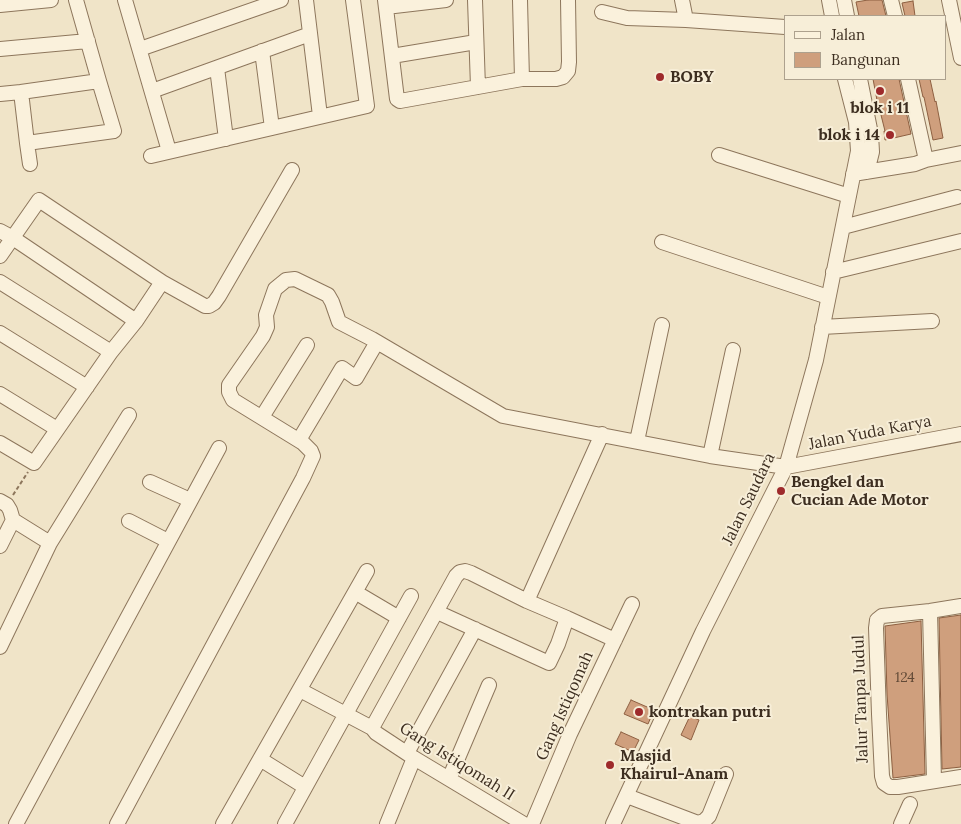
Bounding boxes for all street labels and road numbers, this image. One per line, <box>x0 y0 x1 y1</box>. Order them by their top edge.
street label: Jalan Yuda Karya <box>807 412 933 454</box>
street label: Jalan Saudara <box>718 450 780 548</box>
street label: Jalur Tanpa Judul <box>849 635 873 763</box>
street label: Gang Istiqomah <box>532 649 598 763</box>
street label: Gang Istiqomah II <box>396 719 518 805</box>

